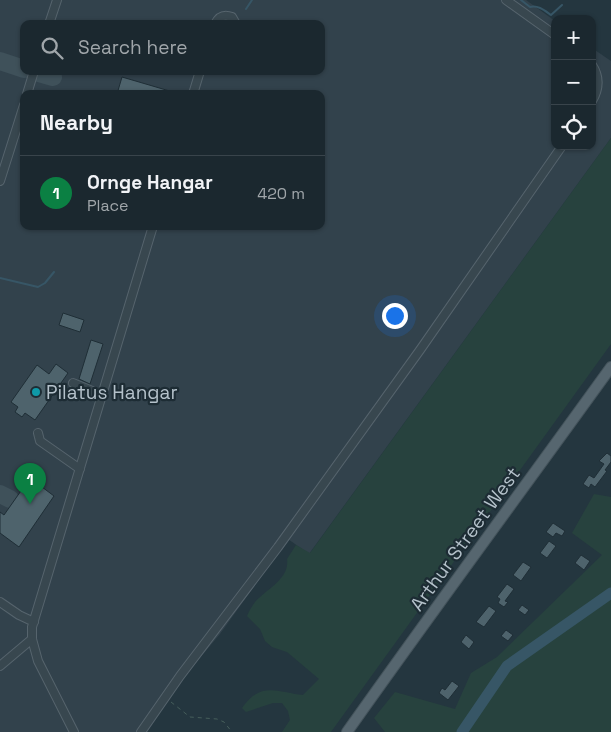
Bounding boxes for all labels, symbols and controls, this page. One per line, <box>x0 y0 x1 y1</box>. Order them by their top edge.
map controls <box>551 15 596 150</box>
button: + <box>551 15 596 60</box>
search box <box>20 20 325 75</box>
icon: search <box>38 34 66 62</box>
text: Search here <box>78 35 188 60</box>
button: − <box>551 60 596 105</box>
button: locate <box>551 105 596 150</box>
text: Nearby <box>40 109 113 136</box>
text: Ornge Hangar <box>87 170 213 195</box>
text: 1 <box>52 183 60 204</box>
text: 420 m <box>257 183 305 204</box>
text: Place <box>87 195 129 216</box>
your location <box>382 303 408 329</box>
place label: Pilatus Hangar <box>46 380 178 405</box>
marker: Pilatus Hangar <box>30 386 42 398</box>
street label: Arthur Street West <box>404 462 526 616</box>
pin: 1 <box>14 463 46 504</box>

